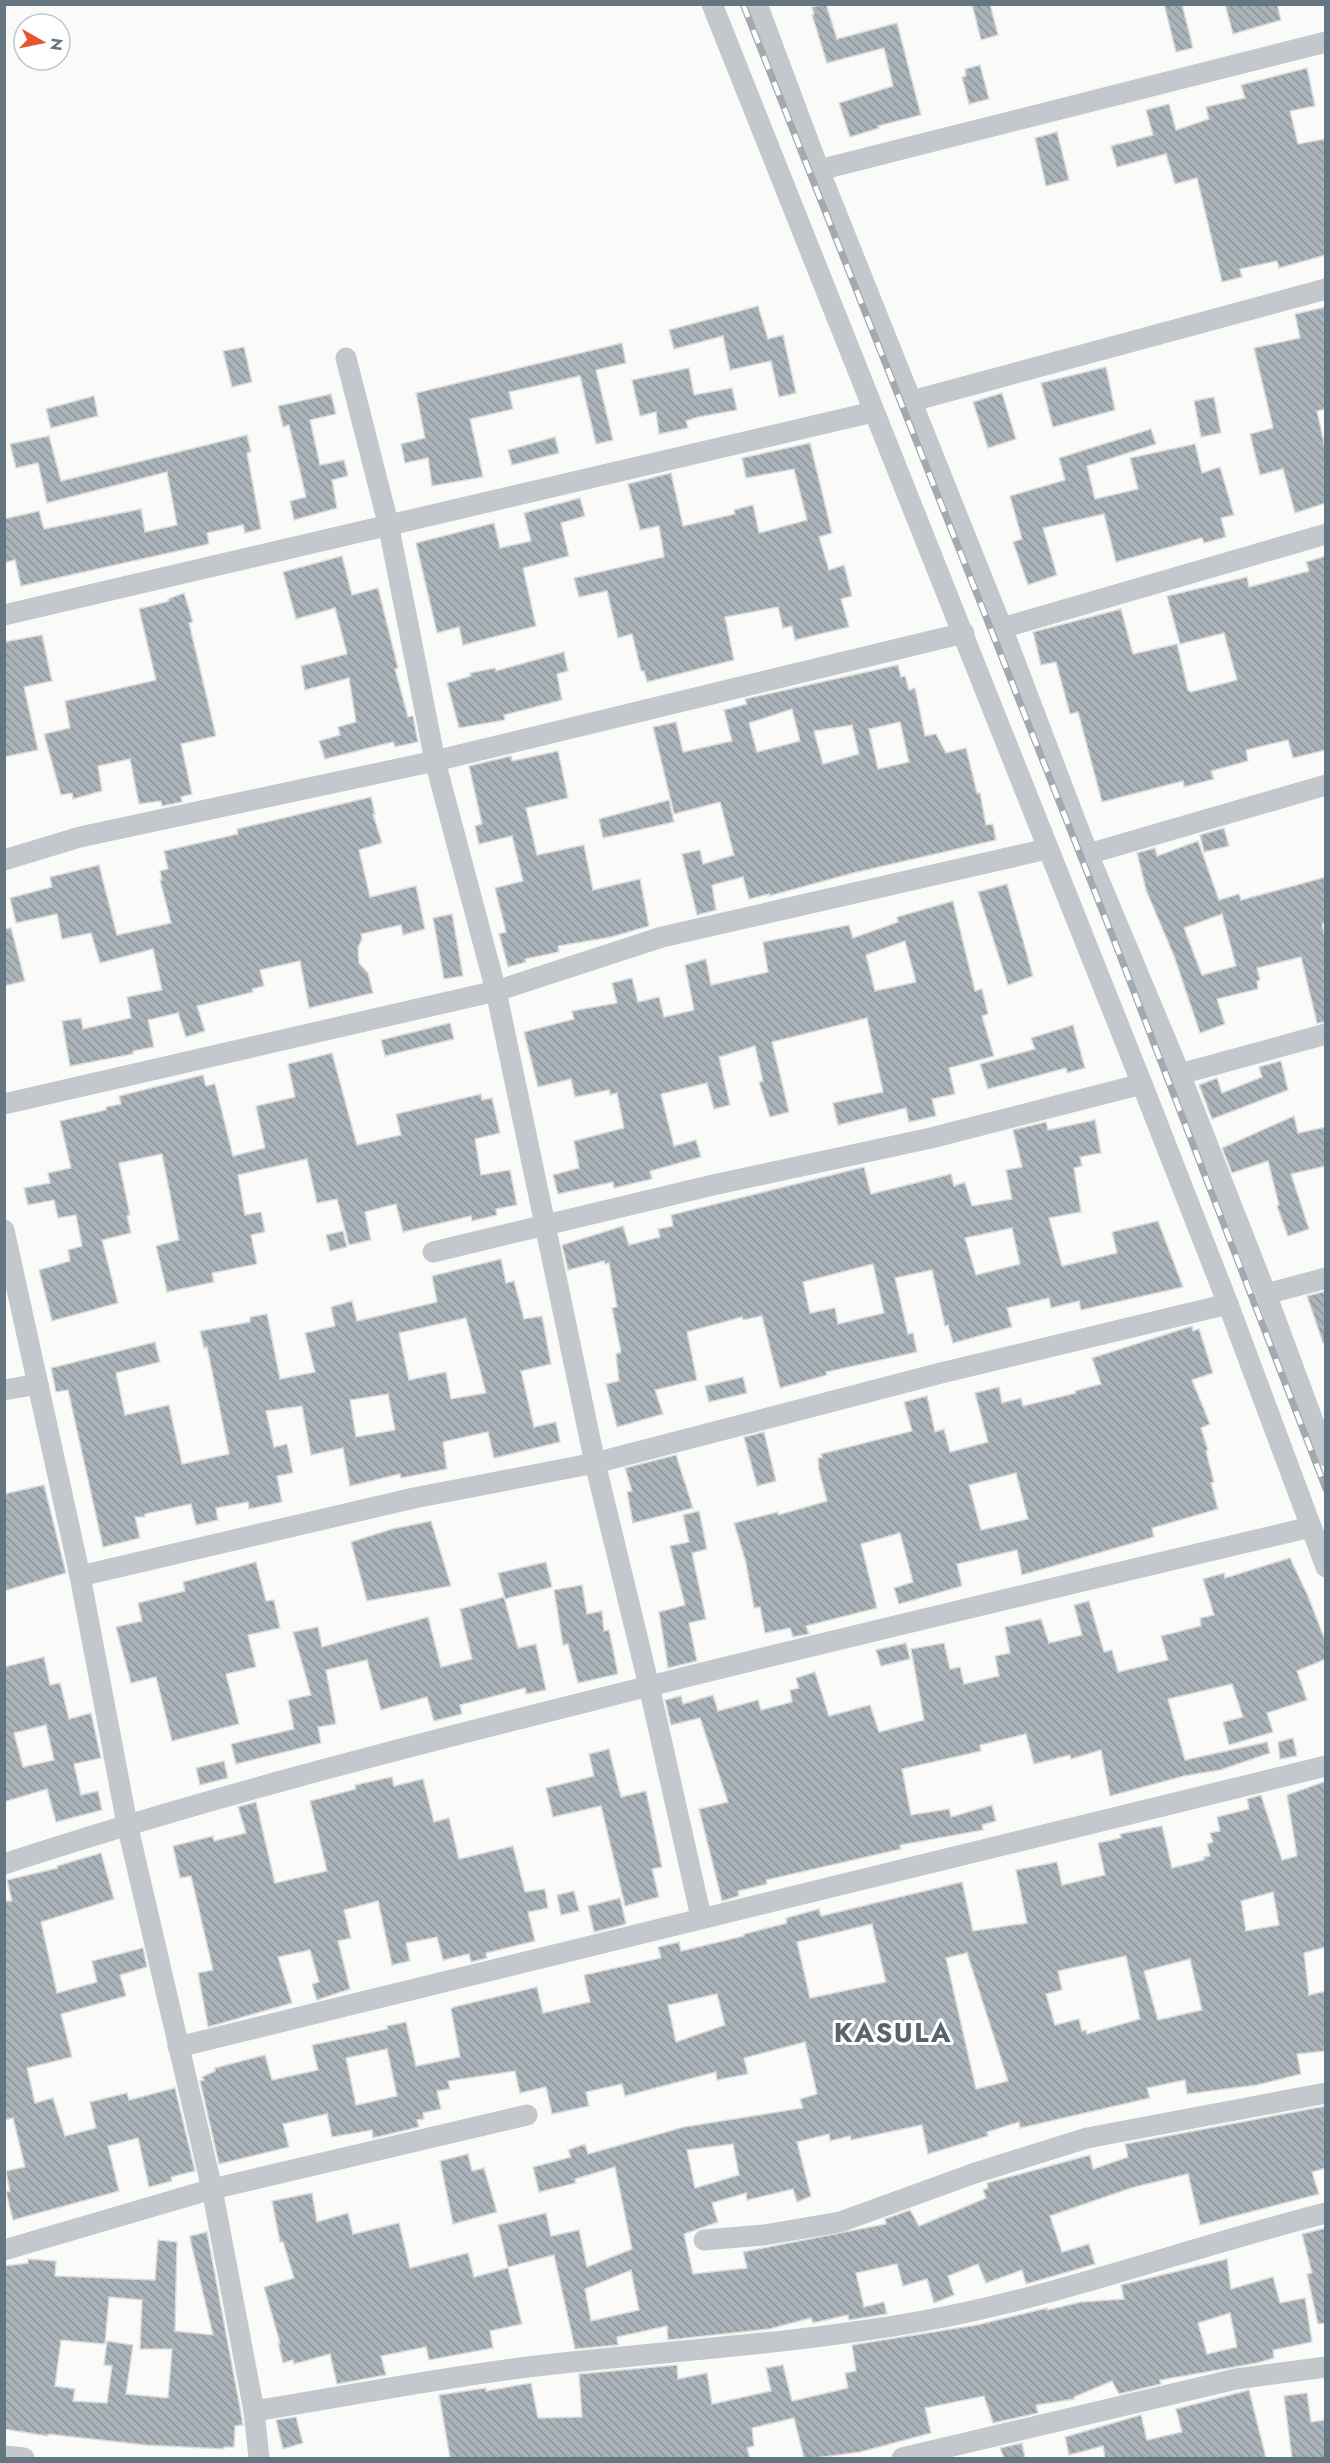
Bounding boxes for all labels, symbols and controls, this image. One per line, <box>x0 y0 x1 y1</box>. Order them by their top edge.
north arrow <box>12 12 72 72</box>
text: N <box>44 36 69 52</box>
district label: KASULA <box>834 2013 952 2052</box>

